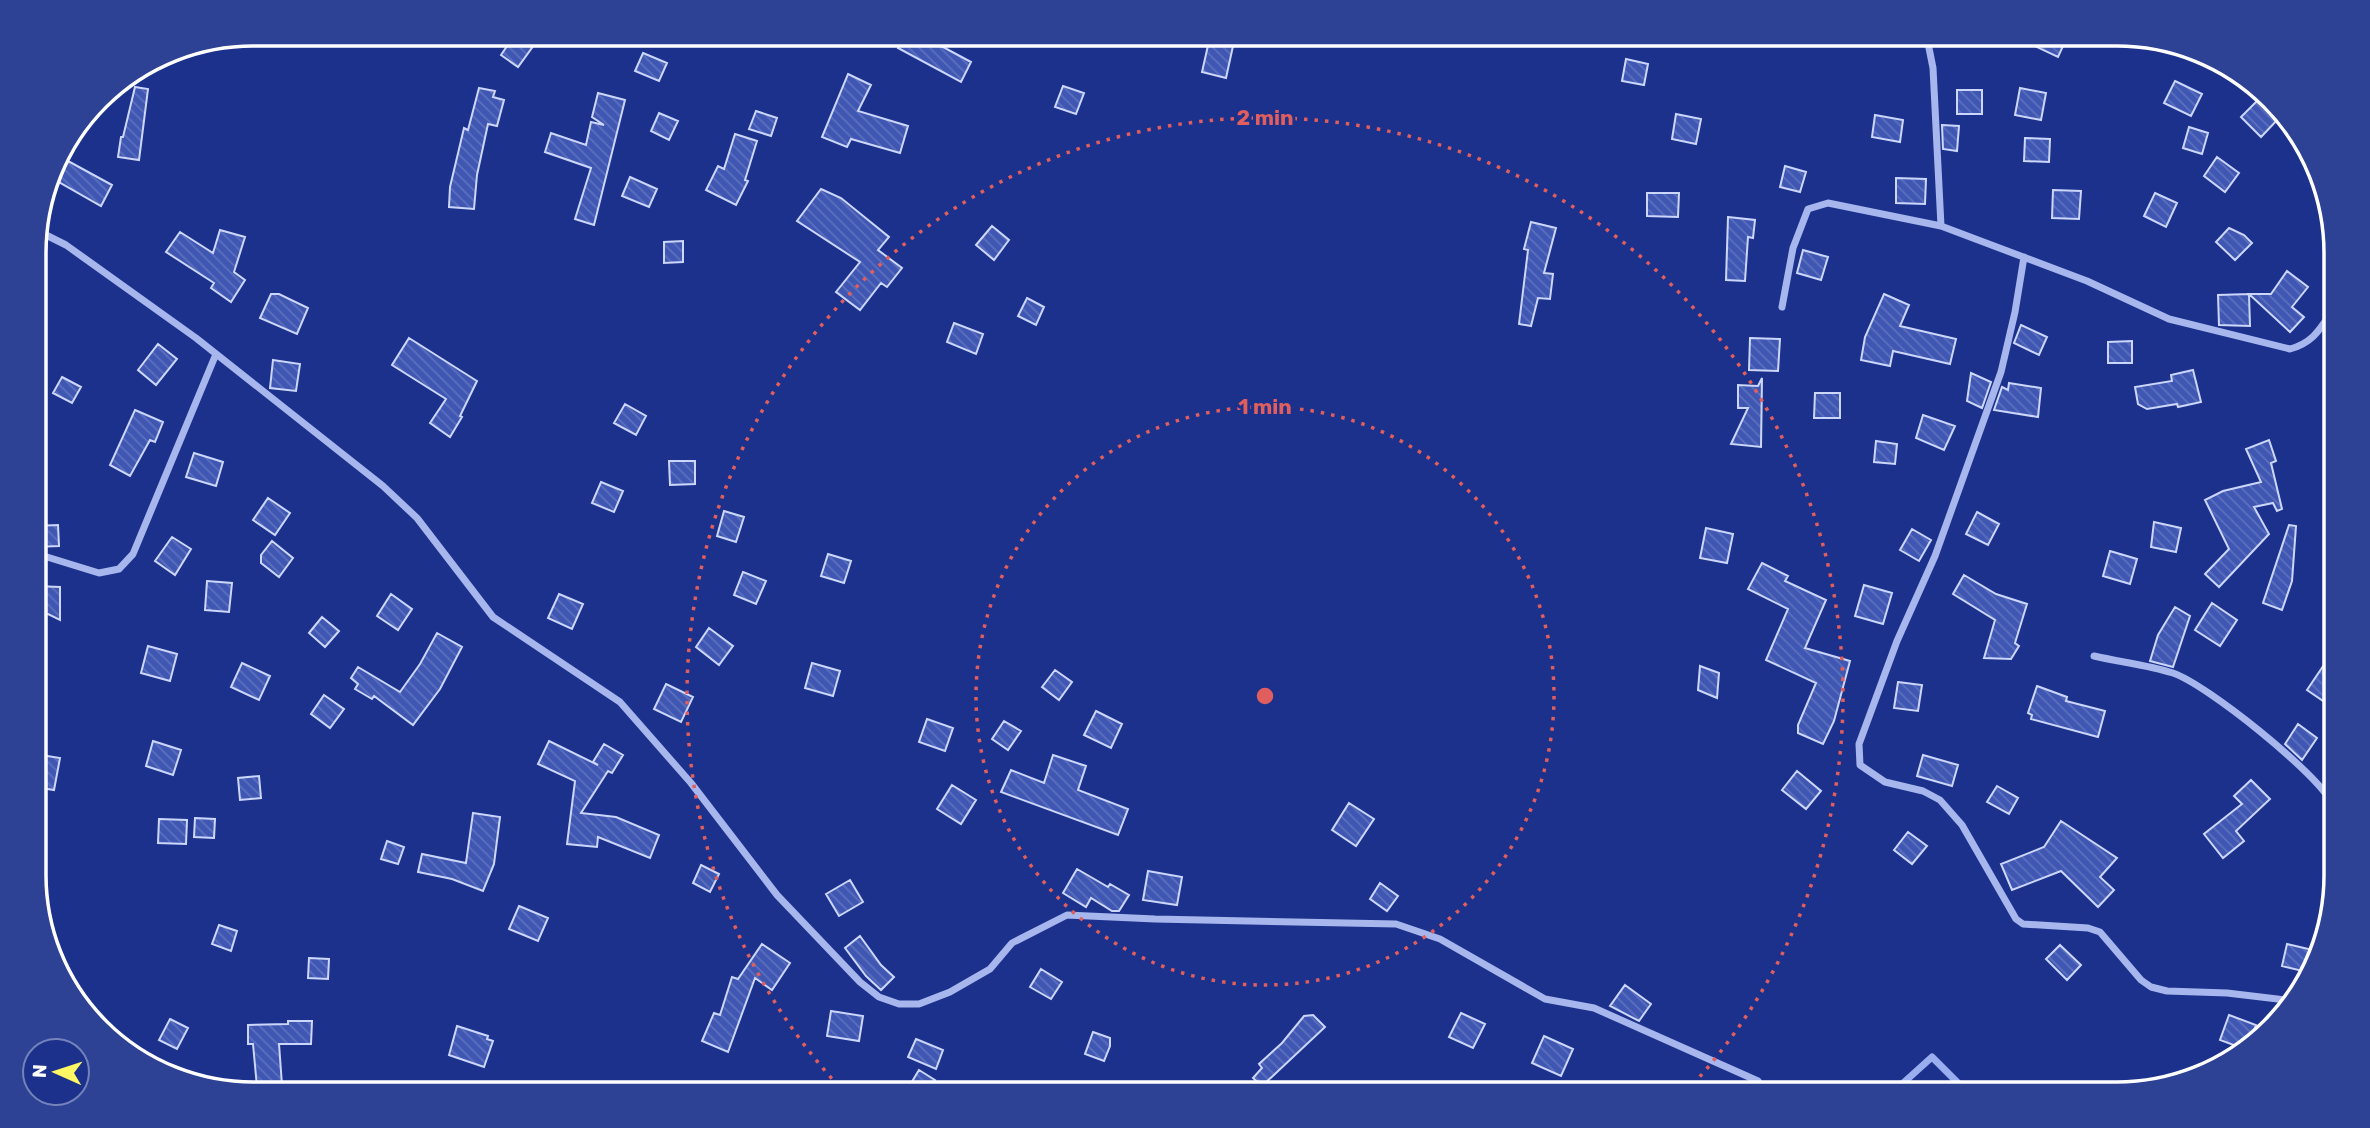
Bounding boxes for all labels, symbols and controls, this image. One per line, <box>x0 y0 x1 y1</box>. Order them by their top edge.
text: 2 min <box>1237 105 1293 130</box>
text: 1 min <box>1238 394 1292 419</box>
centre of rings <box>1253 684 1277 708</box>
north arrow <box>21 1037 91 1107</box>
text: N <box>28 1064 51 1079</box>

